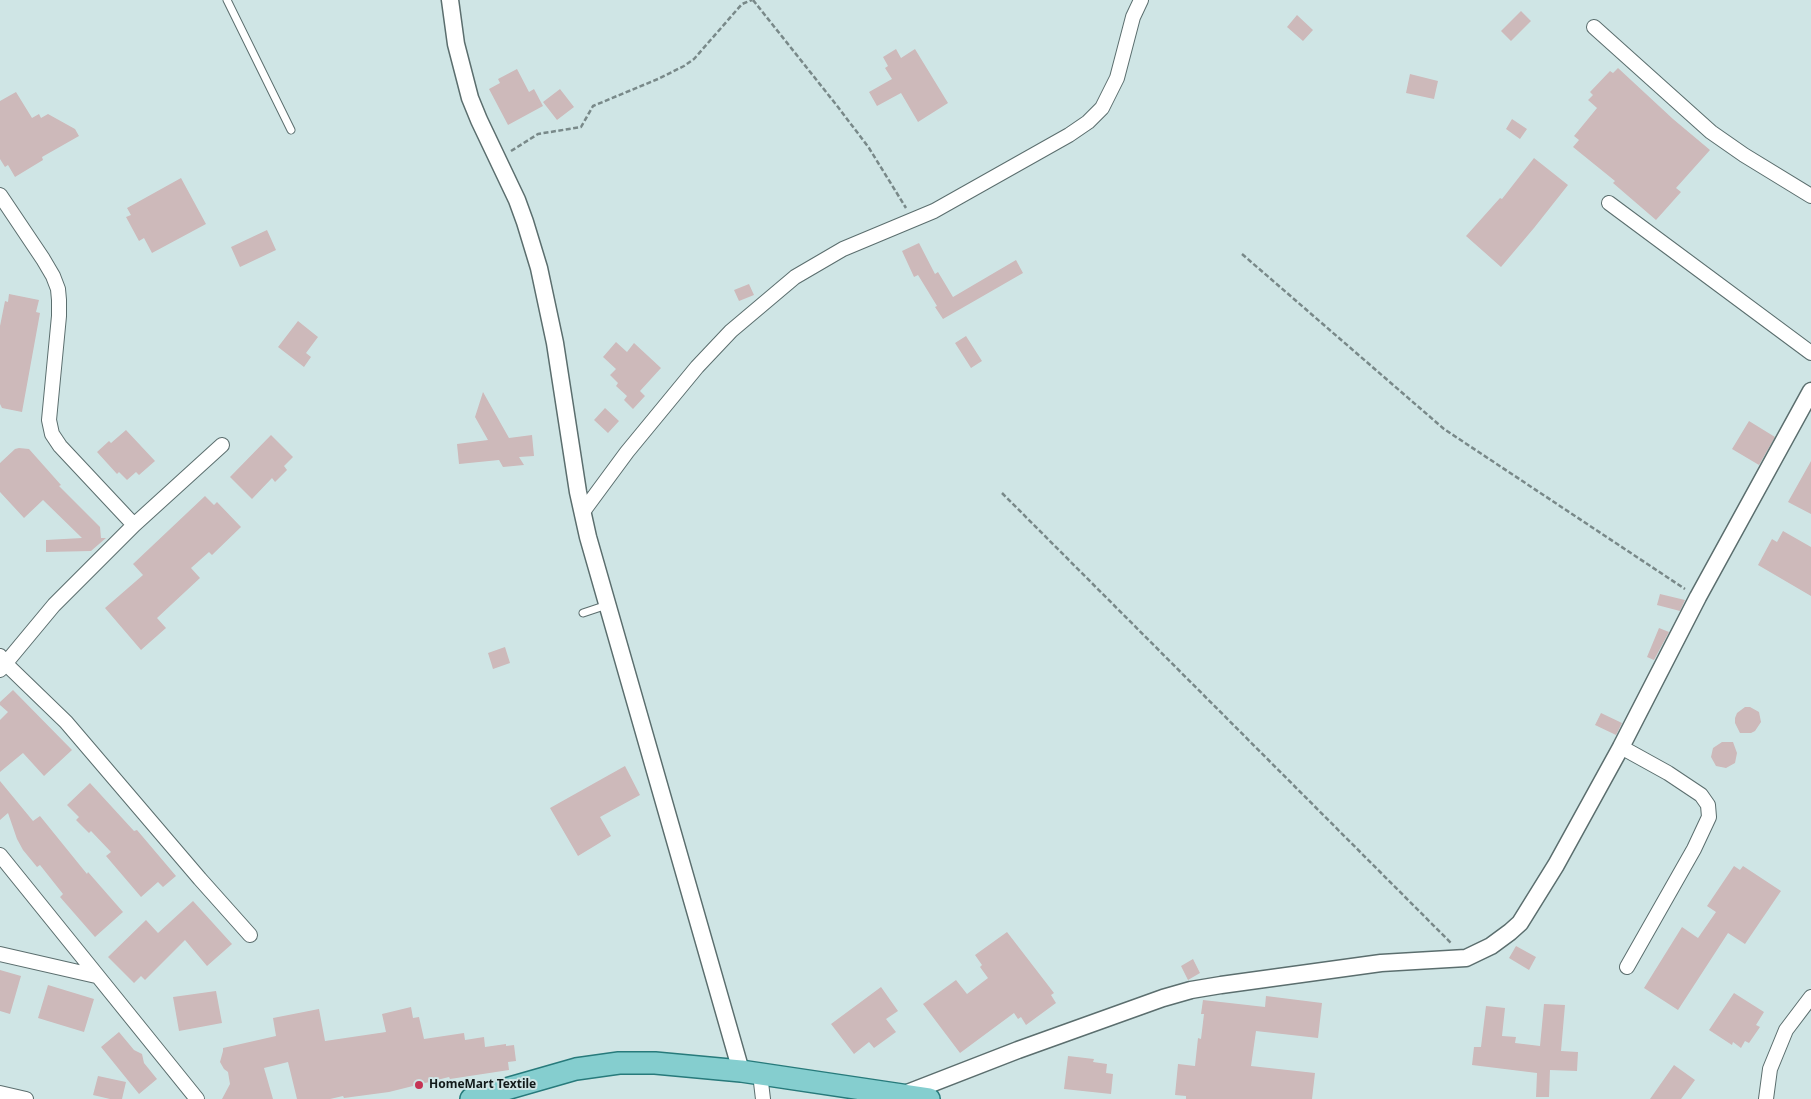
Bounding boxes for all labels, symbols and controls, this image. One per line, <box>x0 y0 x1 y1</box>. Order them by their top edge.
place label: HomeMart Textile <box>429 1078 536 1092</box>
marker: HomeMart Textile <box>413 1079 425 1091</box>

